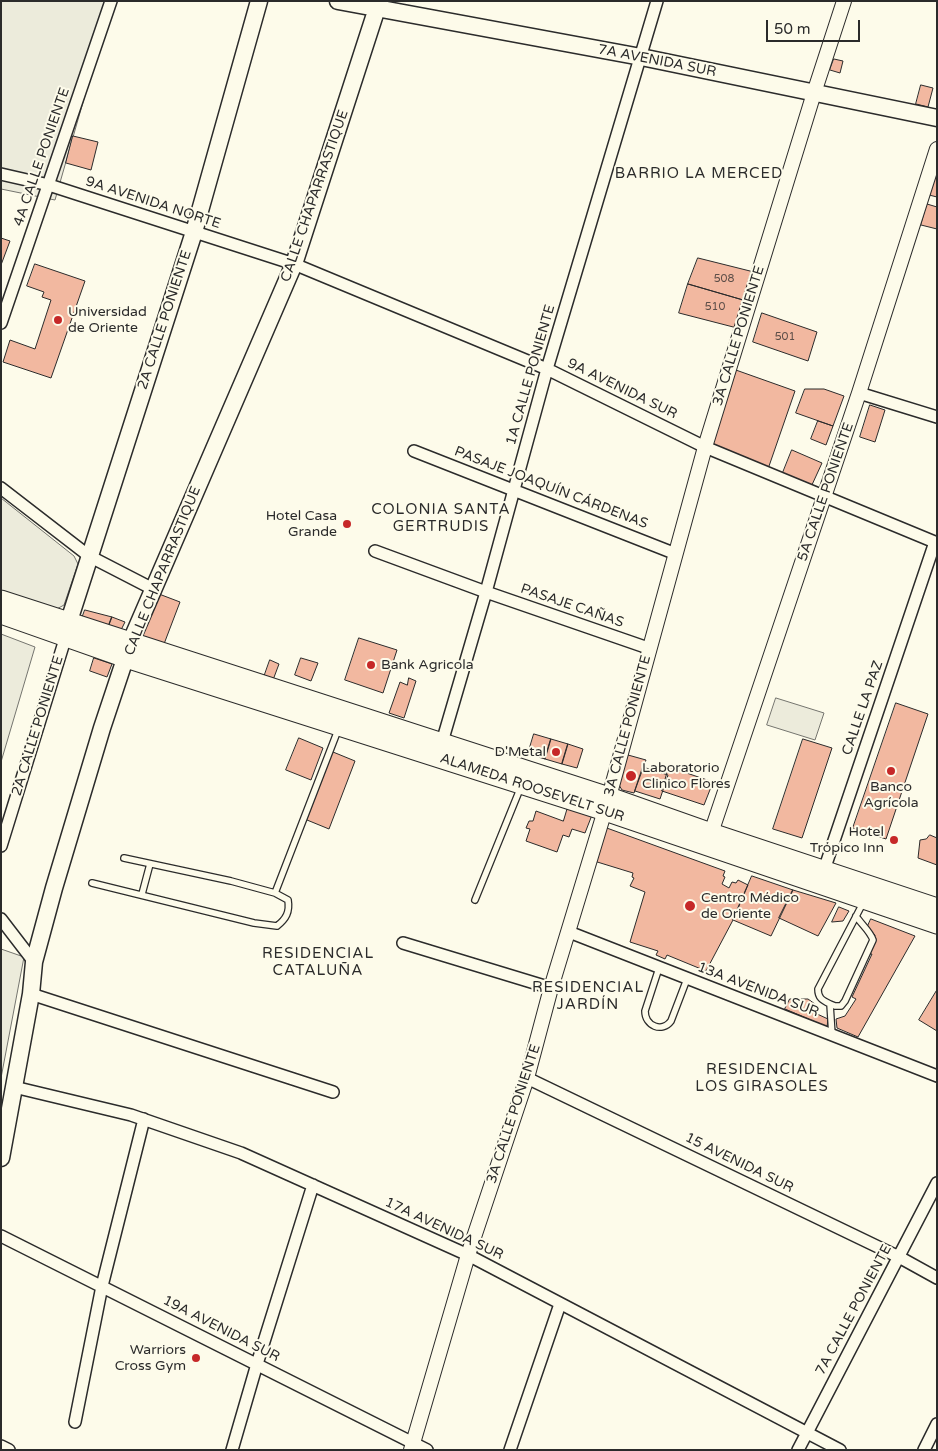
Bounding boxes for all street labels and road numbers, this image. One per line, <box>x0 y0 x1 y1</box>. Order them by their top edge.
street label: 7A AVENIDA SUR <box>596 41 718 81</box>
street label: 4A CALLE PONIENTE <box>10 86 74 228</box>
street label: CALLE CHAPARRASTIQUE <box>278 108 352 284</box>
street label: 9A AVENIDA NORTE <box>83 173 223 233</box>
street label: 2A CALLE PONIENTE <box>135 248 195 392</box>
street label: 3A CALLE PONIENTE <box>710 264 768 408</box>
street label: 1A CALLE PONIENTE <box>503 303 559 447</box>
street label: 9A AVENIDA SUR <box>564 355 680 423</box>
street label: 5A CALLE PONIENTE <box>794 421 858 563</box>
street label: PASAJE JOAQUÍN CÁRDENAS <box>452 443 650 533</box>
street label: CALLE CHAPARRASTIQUE <box>121 484 205 658</box>
street label: PASAJE CAÑAS <box>518 580 626 632</box>
street label: 2A CALLE PONIENTE <box>9 654 67 798</box>
street label: 3A CALLE PONIENTE <box>601 654 655 798</box>
street label: CALLE LA PAZ <box>839 659 887 757</box>
street label: ALAMEDA ROOSEVELT SUR <box>438 750 626 826</box>
street label: 13A AVENIDA SUR <box>695 959 821 1021</box>
street label: 3A CALLE PONIENTE <box>484 1042 544 1186</box>
street label: 15 AVENIDA SUR <box>682 1129 796 1197</box>
street label: 17A AVENIDA SUR <box>382 1194 506 1264</box>
street label: 7A CALLE PONIENTE <box>812 1242 896 1378</box>
street label: 19A AVENIDA SUR <box>160 1292 282 1366</box>

